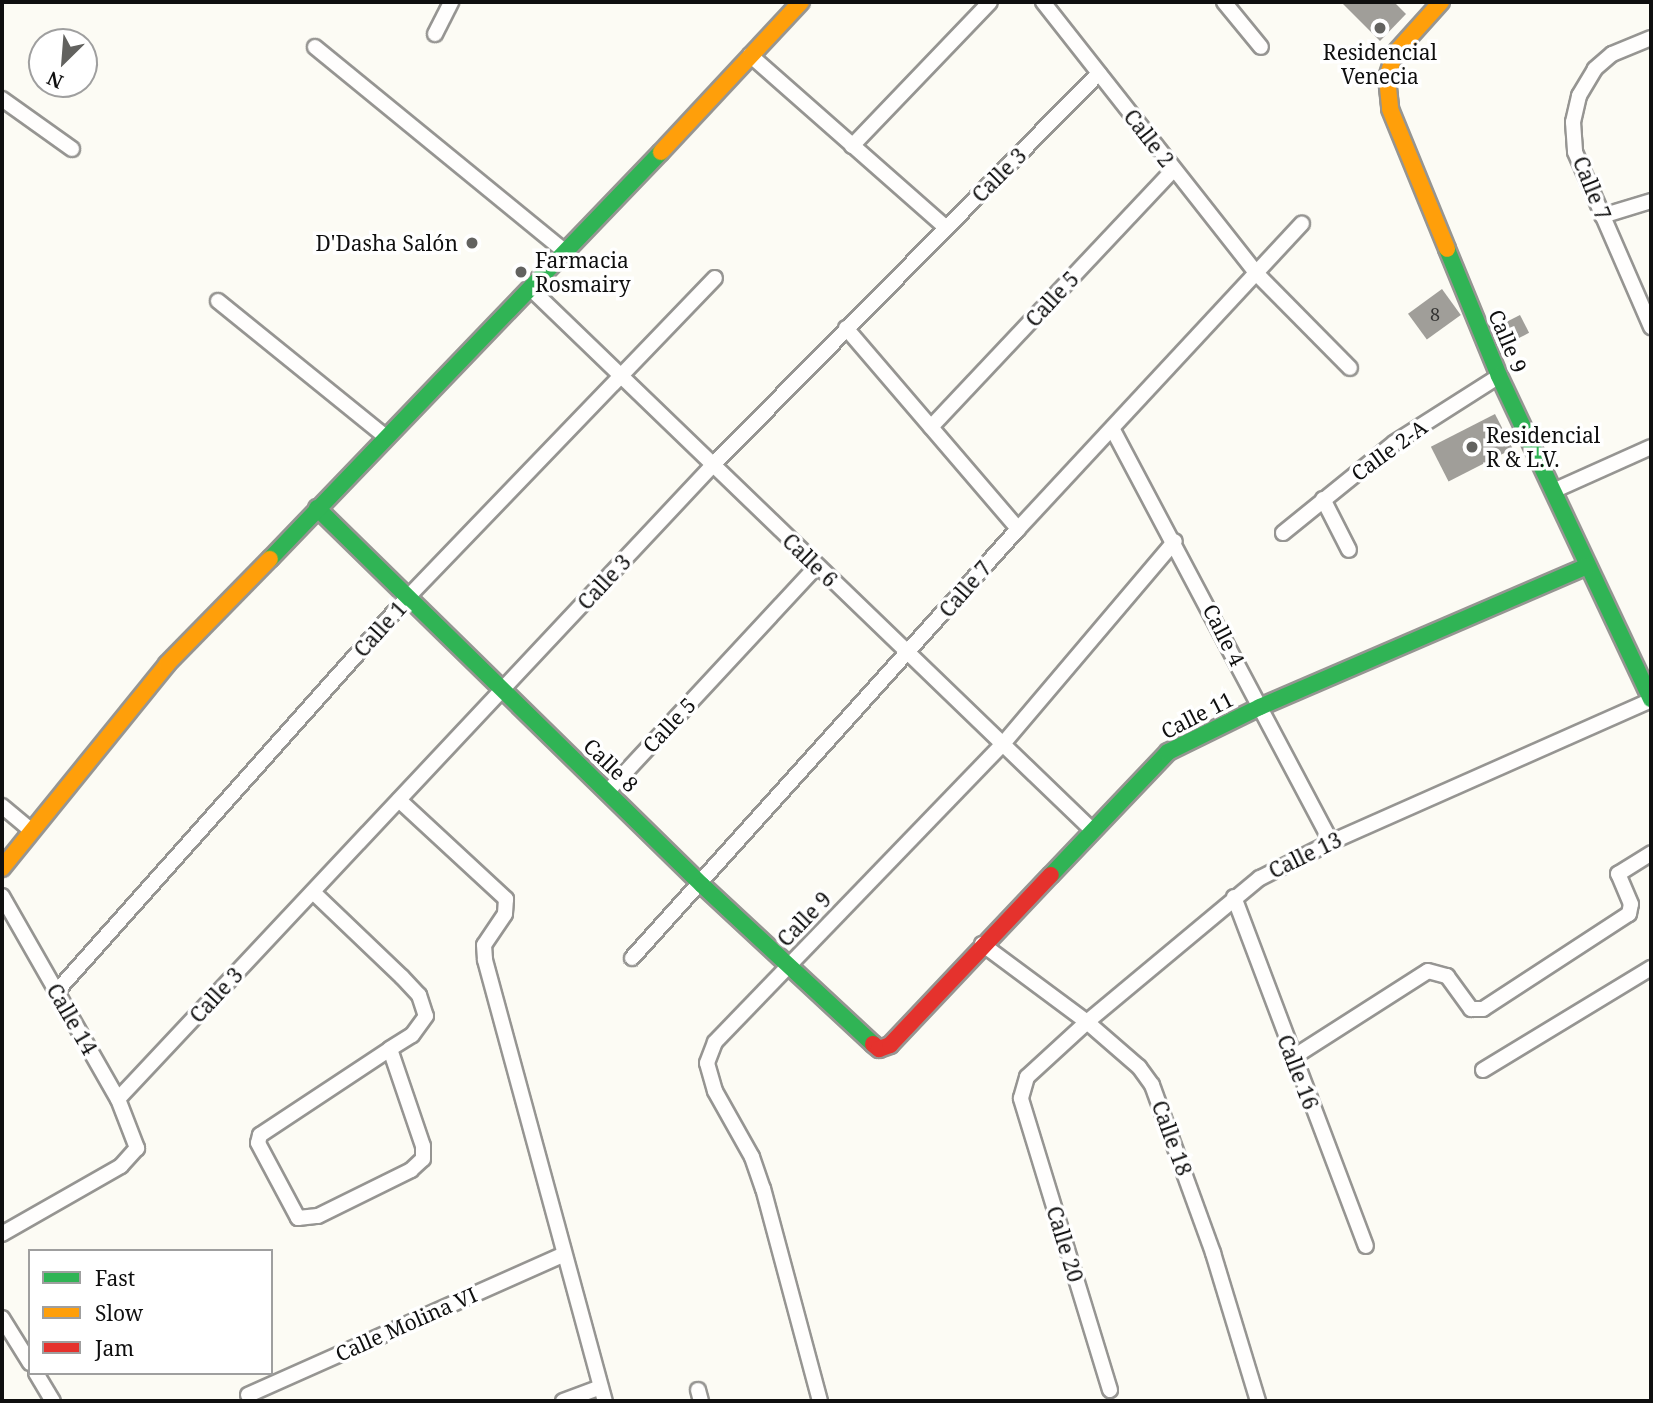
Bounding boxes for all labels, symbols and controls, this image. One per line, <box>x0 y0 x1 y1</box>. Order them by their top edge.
marker: Residencial Venecia <box>1372 20 1388 36</box>
north arrow <box>28 28 98 98</box>
place label: Residencial Venecia <box>1323 39 1437 89</box>
text: N <box>43 65 67 95</box>
street label: Calle 2 <box>1119 104 1179 172</box>
street label: Calle 3 <box>967 143 1031 207</box>
street label: Calle 7 <box>1568 153 1616 223</box>
place label: D'Dasha Salón <box>316 230 458 256</box>
marker: D'Dasha Salón <box>464 235 480 251</box>
place label: Farmacia Rosmairy <box>535 247 631 297</box>
marker: Farmacia Rosmairy <box>513 264 529 280</box>
street label: Calle 5 <box>1020 266 1084 332</box>
house number: 8 <box>1430 303 1440 325</box>
street label: Calle 9 <box>1483 306 1533 376</box>
street label: Calle 2-A <box>1346 414 1432 486</box>
place label: Residencial R & L.V. <box>1486 422 1600 472</box>
marker: Residencial R & L.V. <box>1464 439 1480 455</box>
street label: Calle 6 <box>777 528 843 592</box>
street label: Calle 3 <box>572 549 636 615</box>
street label: Calle 7 <box>934 556 996 622</box>
street label: Calle 1 <box>348 596 412 662</box>
street label: Calle 4 <box>1198 600 1250 670</box>
street label: Calle 11 <box>1157 686 1237 744</box>
street label: Calle 5 <box>637 692 701 758</box>
street label: Calle 8 <box>578 733 644 797</box>
street label: Calle 13 <box>1264 827 1346 883</box>
street label: Calle 9 <box>772 886 836 952</box>
street label: Calle 3 <box>184 962 248 1028</box>
street label: Calle 14 <box>42 979 102 1059</box>
street label: Calle 16 <box>1272 1031 1324 1113</box>
street label: Calle 18 <box>1147 1097 1197 1179</box>
street label: Calle 20 <box>1042 1203 1088 1285</box>
legend <box>28 1249 273 1375</box>
text: Fast <box>95 1264 135 1292</box>
street label: Calle Molina VI <box>331 1282 481 1366</box>
text: Slow <box>95 1299 143 1327</box>
text: Jam <box>95 1334 134 1362</box>

